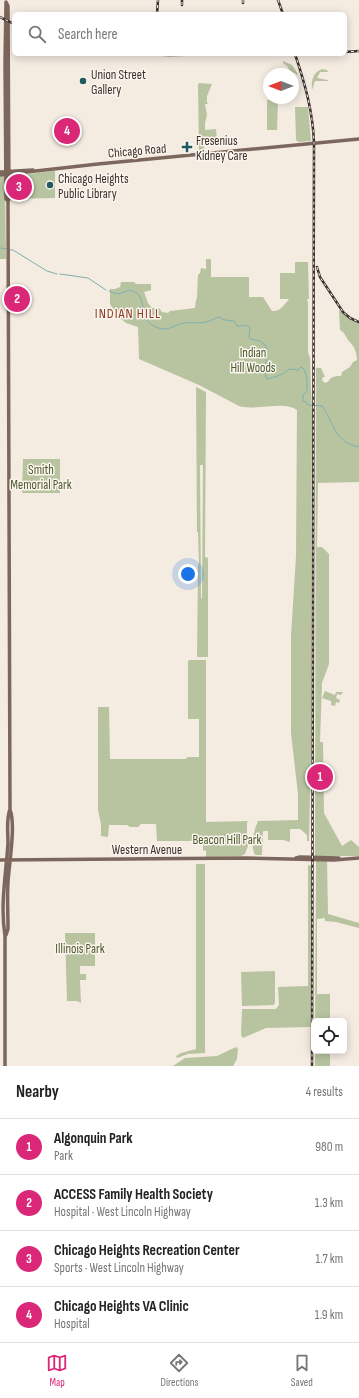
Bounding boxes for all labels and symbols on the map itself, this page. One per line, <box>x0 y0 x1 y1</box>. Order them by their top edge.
place label: Union Street Gallery <box>91 67 146 98</box>
north arrow <box>263 68 299 104</box>
marker: Union Street Gallery <box>78 76 88 86</box>
pin: 4 <box>54 116 80 146</box>
place label: Fresenius Kidney Care <box>196 133 247 164</box>
street label: Chicago Road <box>107 140 167 162</box>
marker: Fresenius Kidney Care <box>181 141 193 153</box>
place label: Chicago Heights Public Library <box>58 171 129 202</box>
pin: 3 <box>6 172 32 202</box>
marker: Chicago Heights Public Library <box>45 180 55 190</box>
pin: 2 <box>4 284 30 314</box>
district label: INDIAN HILL <box>95 305 161 322</box>
park label: Indian Hill Woods <box>230 345 276 376</box>
park label: Smith Memorial Park <box>10 462 72 493</box>
your location <box>178 564 198 584</box>
pin: 1 <box>307 762 333 792</box>
park label: Beacon Hill Park <box>192 832 262 848</box>
street label: Western Avenue <box>112 842 182 858</box>
park label: Illinois Park <box>55 941 105 957</box>

